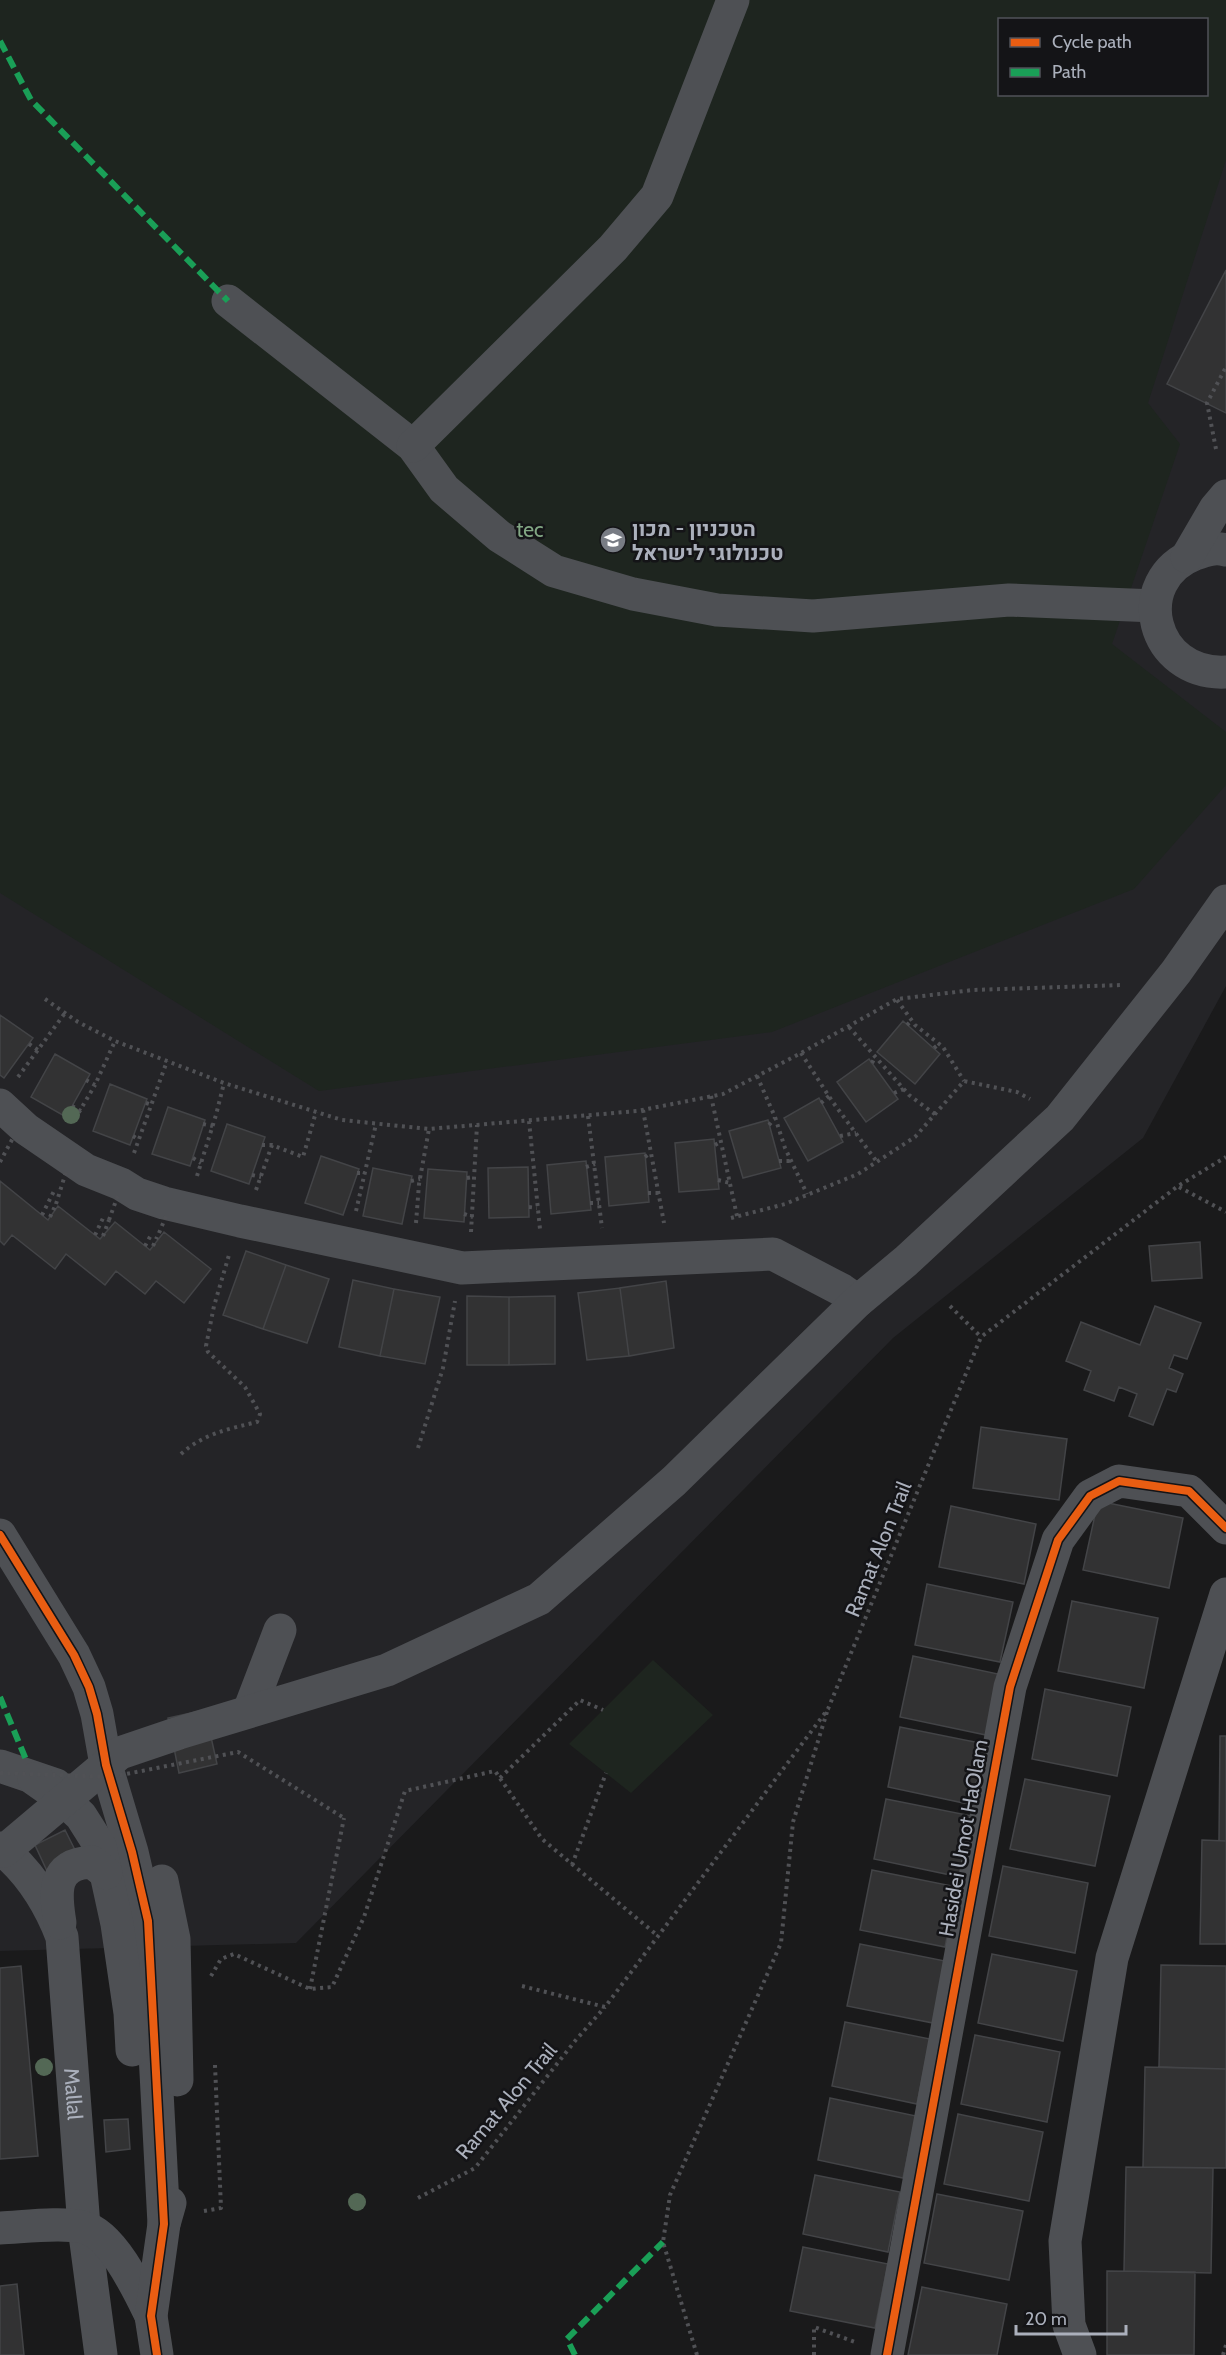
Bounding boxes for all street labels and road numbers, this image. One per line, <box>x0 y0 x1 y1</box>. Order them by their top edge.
street label: Ramat Alon Trail <box>839 1478 917 1620</box>
street label: Hasidei Umot HaOlam <box>933 1737 993 1939</box>
street label: Ramat Alon Trail <box>450 2038 562 2164</box>
street label: Mallal <box>59 2067 88 2121</box>

